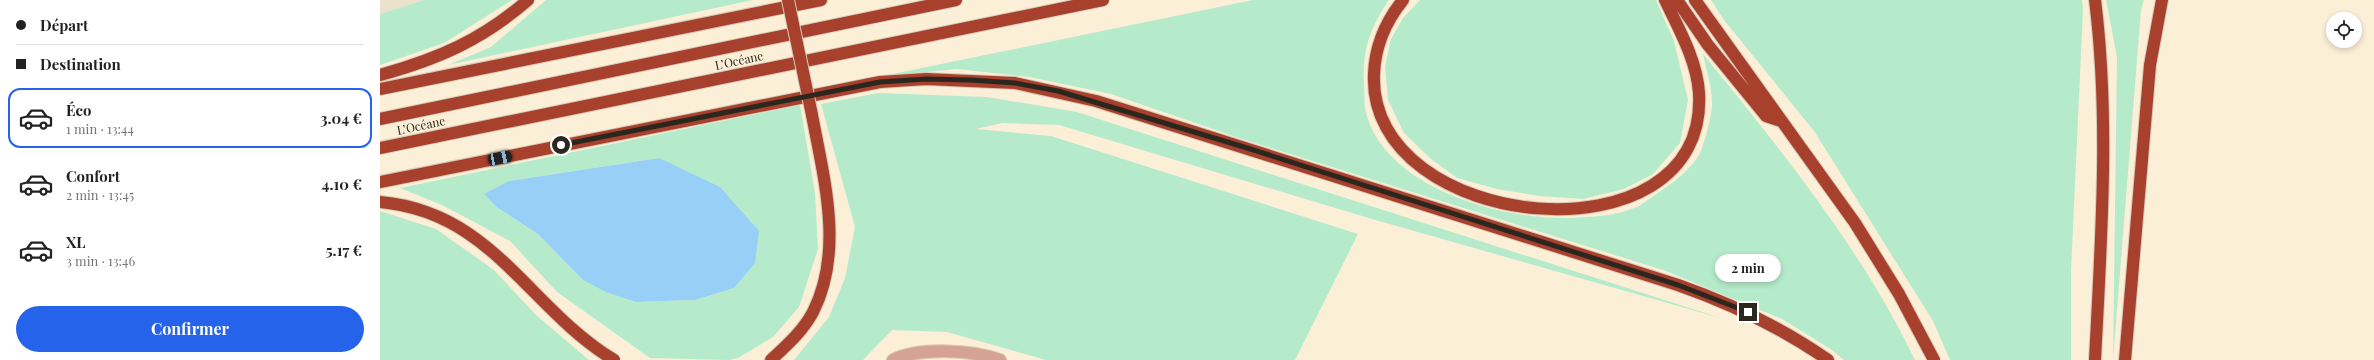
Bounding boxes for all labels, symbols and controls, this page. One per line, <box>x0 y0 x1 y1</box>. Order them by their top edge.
map controls <box>2326 12 2362 48</box>
button: locate <box>2326 12 2362 48</box>
text: Départ <box>40 15 88 35</box>
street label: L’Océane <box>713 47 765 73</box>
text: Destination <box>40 54 121 74</box>
icon: car <box>18 100 54 136</box>
text: Éco <box>66 100 91 120</box>
text: 3.04 € <box>320 108 362 128</box>
street label: L’Océane <box>395 112 447 138</box>
text: 1 min · 13:44 <box>66 120 134 137</box>
route start <box>552 136 570 154</box>
car <box>487 150 513 166</box>
icon: car <box>18 166 54 202</box>
text: Confort <box>66 166 120 186</box>
text: 4.10 € <box>322 174 362 194</box>
text: 2 min · 13:45 <box>66 186 134 203</box>
icon: car <box>18 232 54 268</box>
text: XL <box>66 232 86 252</box>
text: 5.17 € <box>326 240 362 260</box>
text: 3 min · 13:46 <box>66 252 135 269</box>
callout: 2 min <box>1715 254 1781 282</box>
text: 2 min <box>1731 259 1765 276</box>
route end <box>1739 303 1757 321</box>
button: Confirmer <box>16 306 364 352</box>

